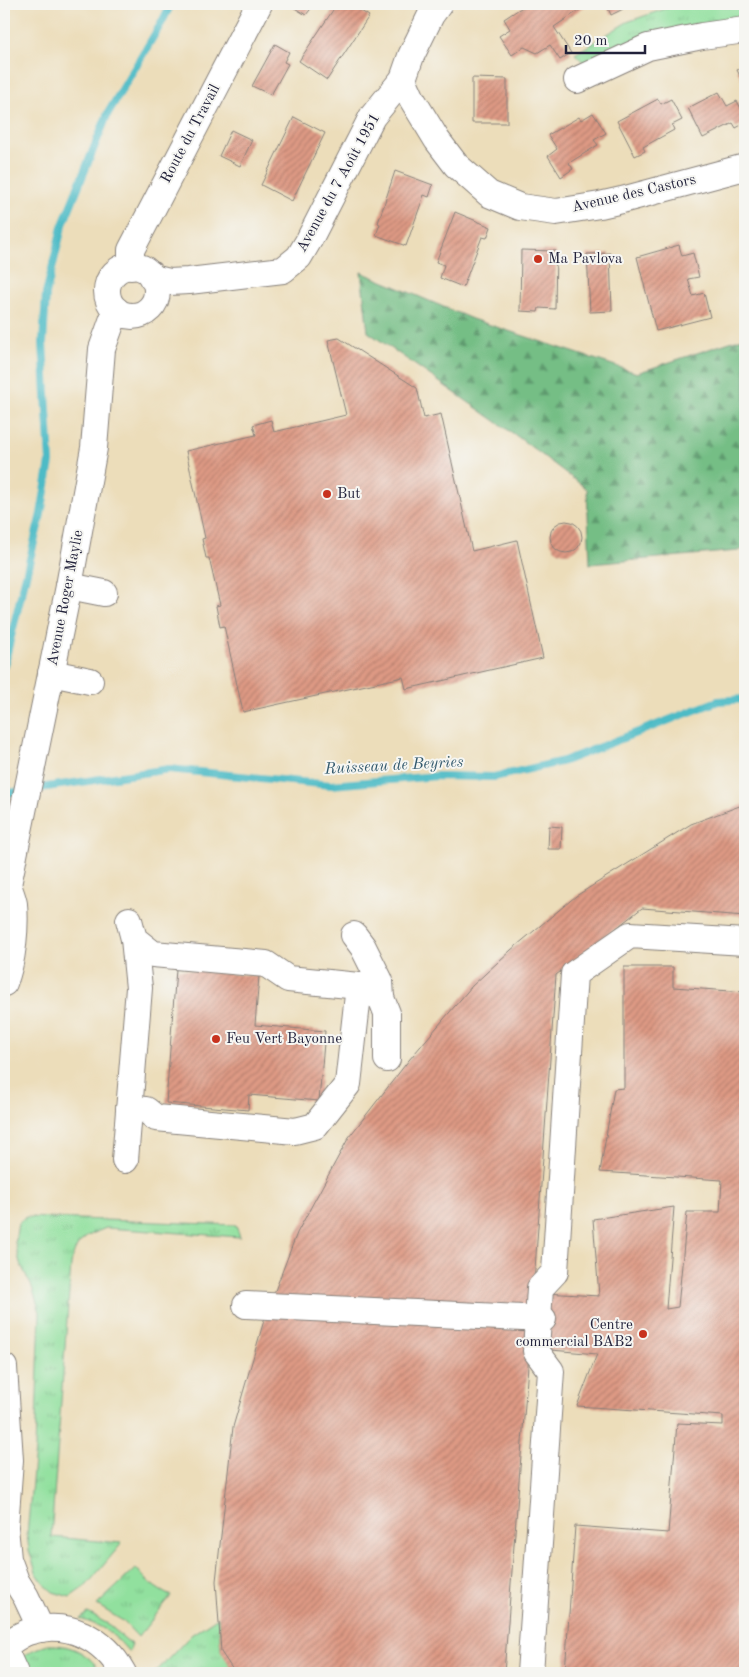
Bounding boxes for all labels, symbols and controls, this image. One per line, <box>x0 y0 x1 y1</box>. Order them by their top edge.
scale bar <box>566 22 645 54</box>
text: 20 m <box>574 34 608 49</box>
street label: Route du Travail <box>159 82 223 186</box>
street label: Avenue du 7 Août 1951 <box>295 111 383 255</box>
street label: Avenue des Castors <box>571 172 697 216</box>
place label: Ma Pavlova <box>548 252 623 267</box>
marker: Ma Pavlova <box>532 253 544 265</box>
place label: But <box>337 487 361 502</box>
marker: But <box>321 488 333 500</box>
street label: Avenue Roger Maylie <box>45 529 87 667</box>
water label: Ruisseau de Beyries <box>323 754 464 778</box>
place label: Feu Vert Bayonne <box>226 1032 342 1047</box>
marker: Feu Vert Bayonne <box>210 1033 222 1045</box>
place label: Centre commercial BAB2 <box>516 1318 633 1350</box>
marker: Centre commercial BAB2 <box>637 1328 649 1340</box>

